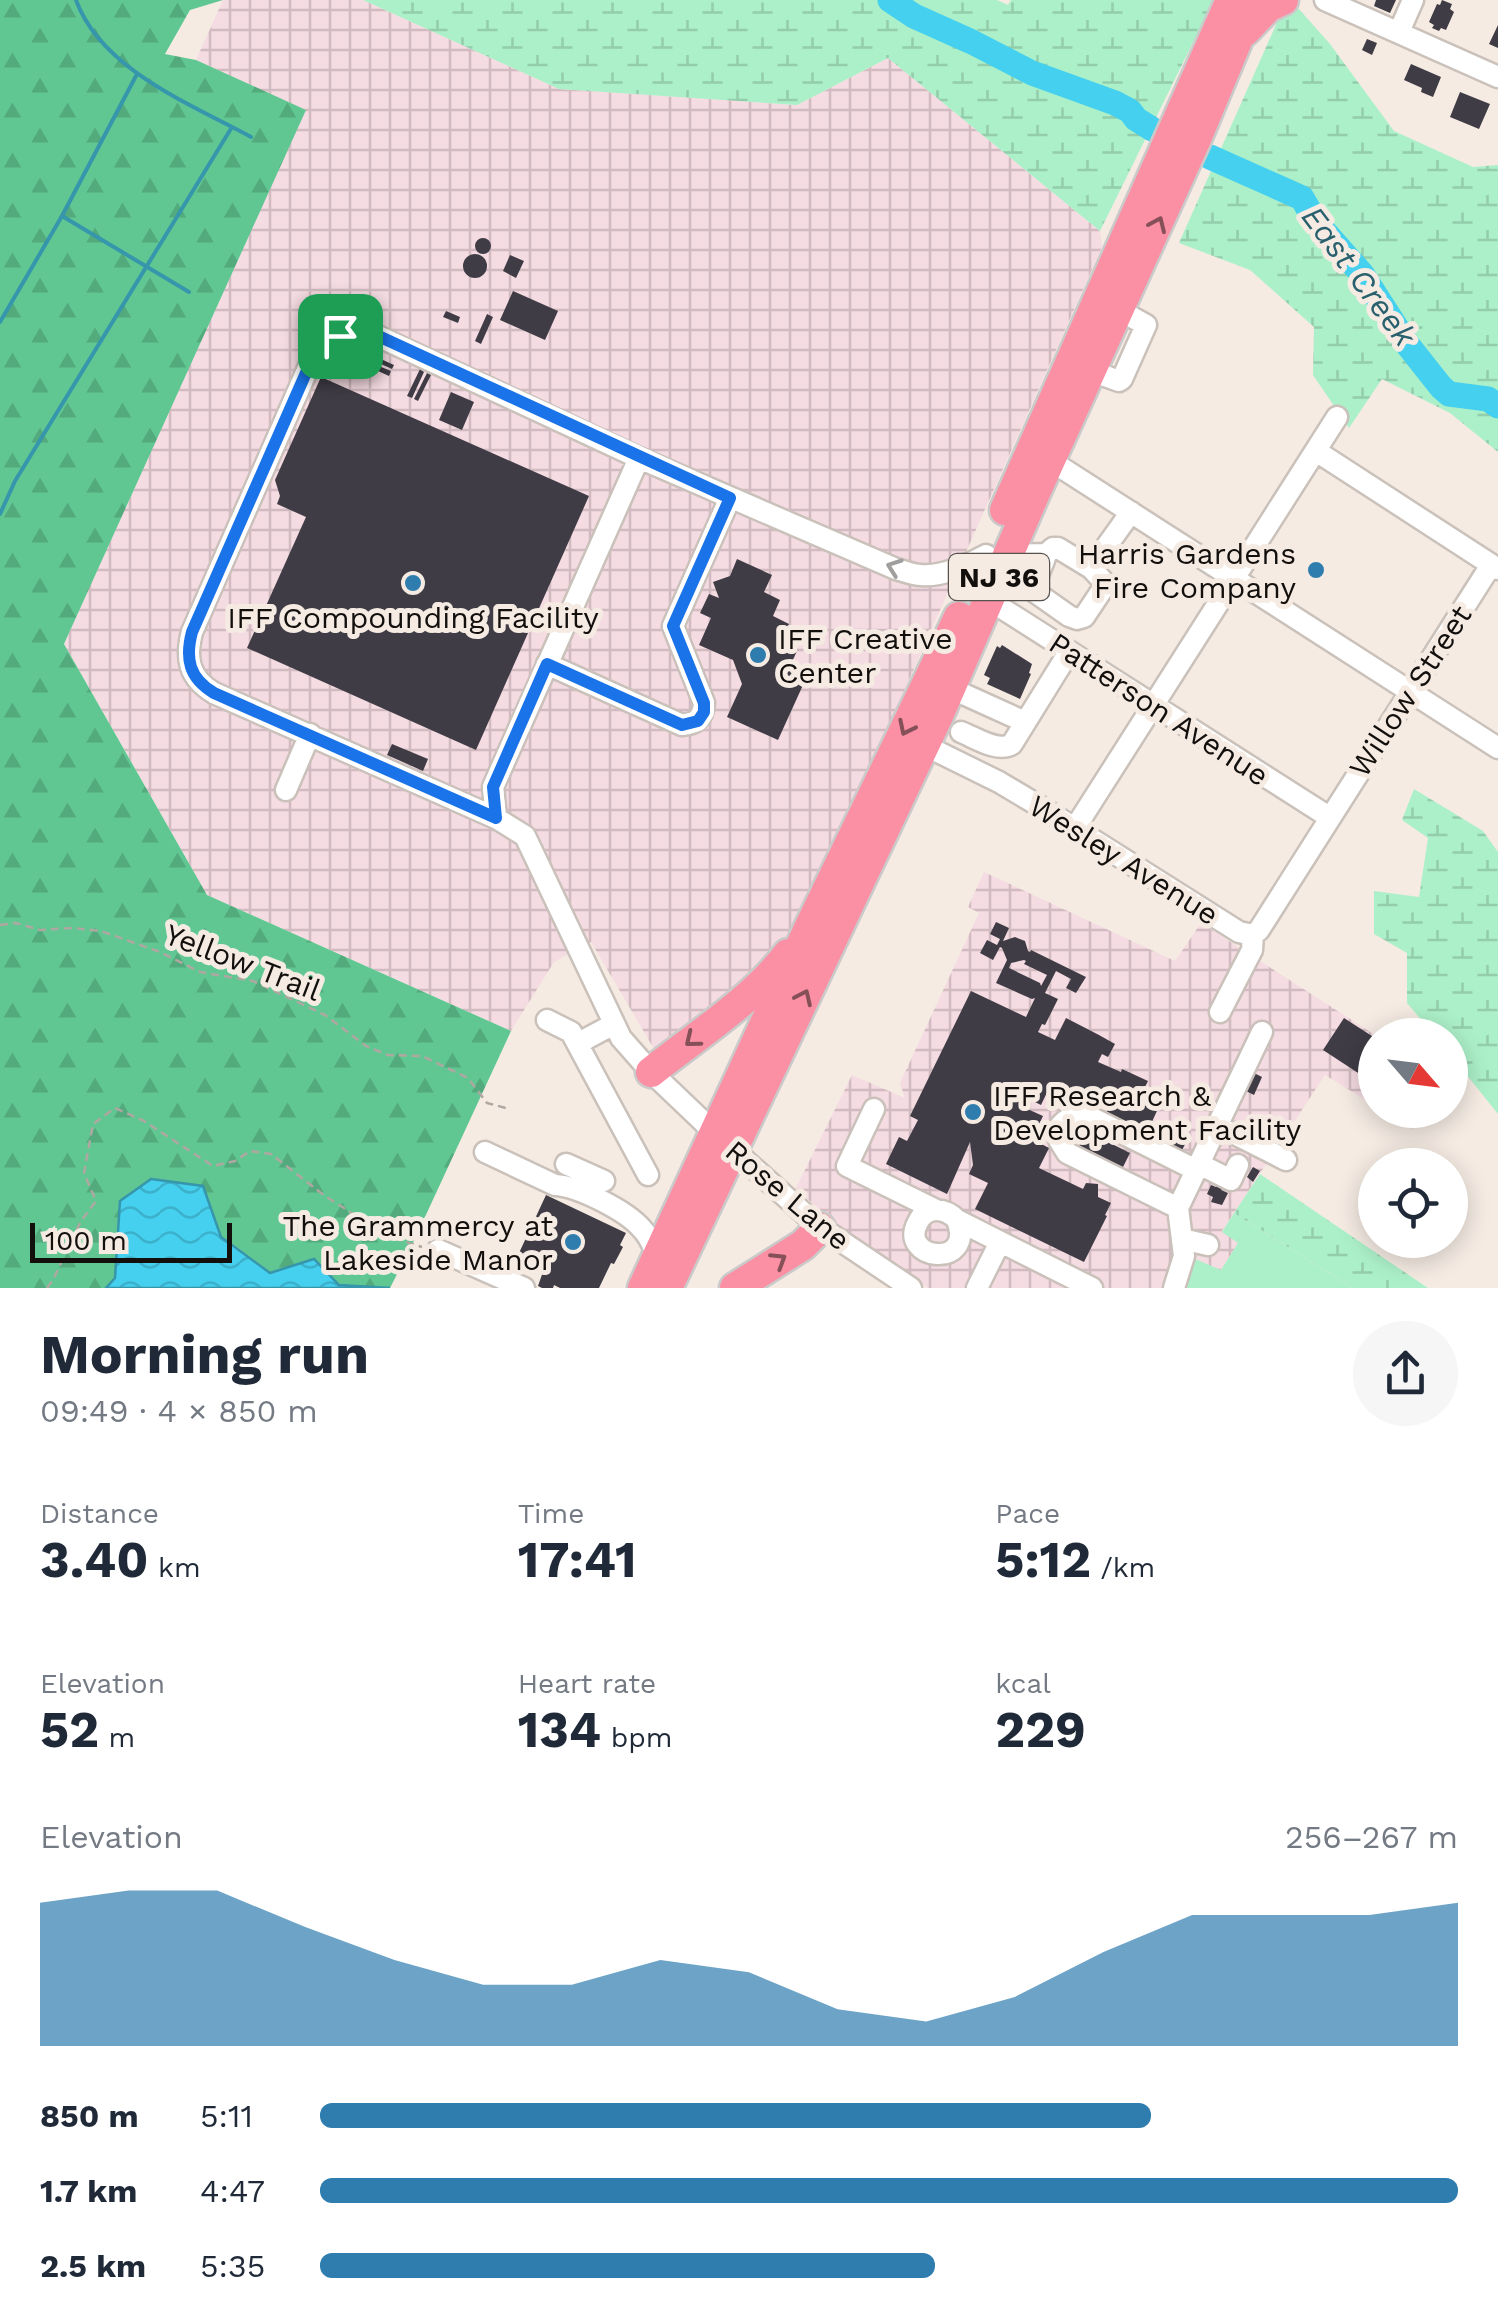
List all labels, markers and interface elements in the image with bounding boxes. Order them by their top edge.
water label: East Creek [1294,198,1425,355]
one-way arrow [1145,216,1165,234]
pin [298,294,383,379]
icon: arrive [313,309,368,364]
place label: Harris Gardens Fire Company [1078,536,1297,605]
road number: NJ 36 [949,554,1049,600]
one-way arrow [886,558,903,578]
marker: Harris Gardens Fire Company [1305,559,1327,581]
marker: IFF Compounding Facility [402,572,424,594]
street label: Willow Street [1342,598,1479,783]
place label: IFF Compounding Facility [227,600,599,635]
place label: IFF Creative Center [778,621,953,690]
street label: Patterson Avenue [1043,625,1275,793]
marker: IFF Creative Center [747,644,769,666]
one-way arrow [898,718,918,736]
street label: Wesley Avenue [1023,788,1225,932]
street label: Yellow Trail [160,916,326,1008]
one-way arrow [791,989,811,1007]
north arrow [1358,1018,1468,1128]
map controls [1358,1018,1468,1258]
one-way arrow [685,1028,703,1046]
place label: IFF Research & Development Facility [993,1078,1302,1147]
marker: IFF Research & Development Facility [962,1101,984,1123]
street label: Rose Lane [719,1133,857,1257]
button: locate [1358,1148,1468,1258]
place label: The Grammercy at Lakeside Manor [282,1208,553,1277]
scale bar [30,1218,232,1262]
text: 100 m [45,1224,127,1257]
marker: The Grammercy at Lakeside Manor [562,1231,584,1253]
one-way arrow [769,1253,787,1272]
button: share [1353,1321,1458,1426]
text: Morning run [40,1322,369,1386]
text: 09:49 · 4 × 850 m [40,1392,318,1430]
text: Distance [40,1497,159,1530]
text: Time [518,1497,584,1530]
text: Pace [995,1497,1060,1530]
text: 3.40 [40,1530,148,1589]
text: 17:41 [518,1530,636,1589]
text: 5:12 [995,1530,1091,1589]
text: km [148,1551,201,1584]
text: /km [1091,1551,1155,1584]
text: Elevation [40,1667,165,1700]
text: Heart rate [518,1667,656,1700]
text: kcal [995,1667,1051,1700]
text: 52 [40,1700,99,1759]
text: 134 [518,1700,601,1759]
text: 229 [995,1700,1086,1759]
text: m [99,1721,135,1754]
text: bpm [601,1721,673,1754]
text: Elevation [40,1818,183,1856]
text: 256–267 m [1285,1818,1458,1856]
text: 850 m [40,2097,139,2135]
text: 5:11 [200,2097,253,2135]
text: 1.7 km [40,2172,137,2210]
text: 4:47 [200,2172,265,2210]
text: 2.5 km [40,2247,146,2285]
text: 5:35 [200,2247,265,2285]

